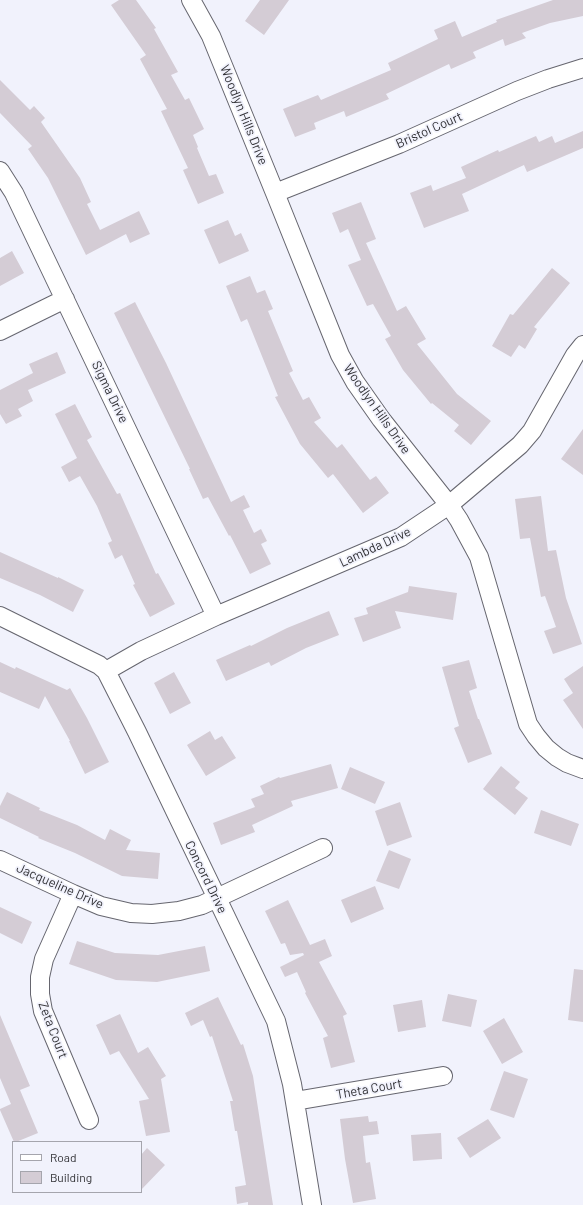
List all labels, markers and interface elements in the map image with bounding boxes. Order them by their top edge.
street label: Woodlyn Hills Drive [217,63,271,167]
street label: Bristol Court [393,108,465,152]
street label: Sigma Drive [88,359,132,425]
street label: Woodlyn Hills Drive [340,361,414,457]
street label: Lambda Drive [337,524,413,570]
street label: Concord Drive [182,838,230,916]
street label: Jacqueline Drive [14,860,106,912]
street label: Zeta Court [35,999,71,1061]
street label: Theta Court [335,1076,403,1102]
legend [12,1141,142,1193]
text: Road [50,1150,77,1164]
text: Building [50,1170,92,1184]

